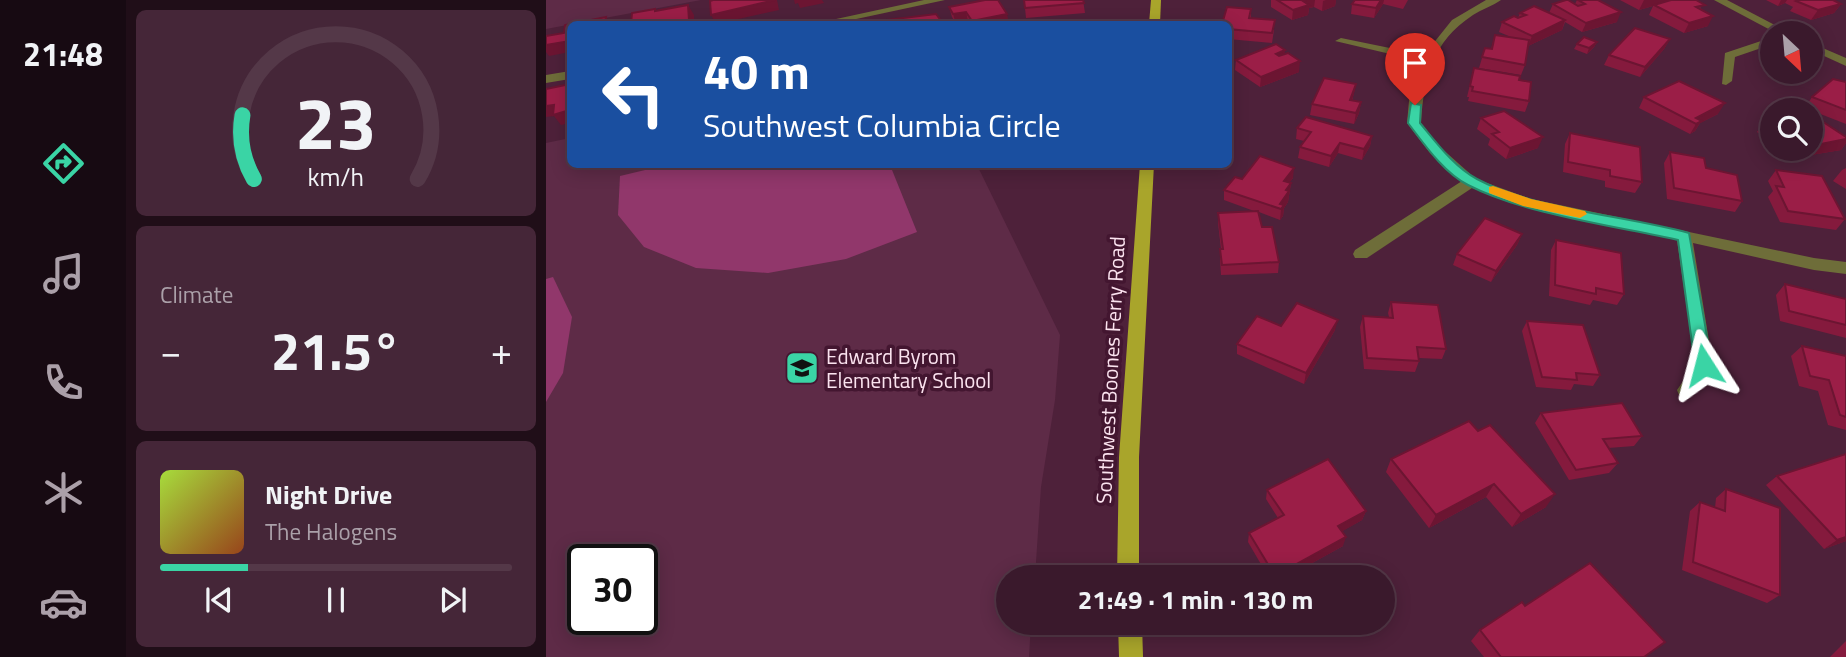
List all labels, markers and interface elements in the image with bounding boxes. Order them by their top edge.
north arrow [1760,21,1824,84]
map controls [1760,21,1823,161]
text: 21:48 [23,30,103,78]
text: 40 m [703,33,810,108]
pin [1385,33,1445,105]
icon: arrive [1396,44,1434,82]
icon: left [588,49,679,140]
text: 23 [295,67,377,177]
button: search [1760,98,1823,161]
text: Southwest Columbia Circle [703,101,1061,149]
icon: directions [39,139,88,188]
text: km/h [308,158,364,196]
street label: Southwest Boones Ferry Road [1087,235,1133,505]
icon: music [39,249,88,298]
text: Climate [160,277,233,312]
text: 21.5° [271,311,401,390]
text: − [160,322,181,380]
text: + [491,322,512,380]
position arrow [1667,328,1741,402]
place label: Edward Byrom Elementary School [826,340,991,396]
school or university icon: Edward Byrom Elementary School [783,349,821,387]
icon: phone [39,358,88,407]
icon: climate [39,468,88,517]
text: Night Drive [265,475,392,514]
text: The Halogens [265,514,397,549]
speed limit sign: 30 [567,544,658,635]
icon: car [39,578,88,627]
text: 21:49 · 1 min · 130 m [1078,580,1313,619]
icon: previous [200,581,238,619]
icon: pause [317,581,355,619]
icon: next [434,581,472,619]

